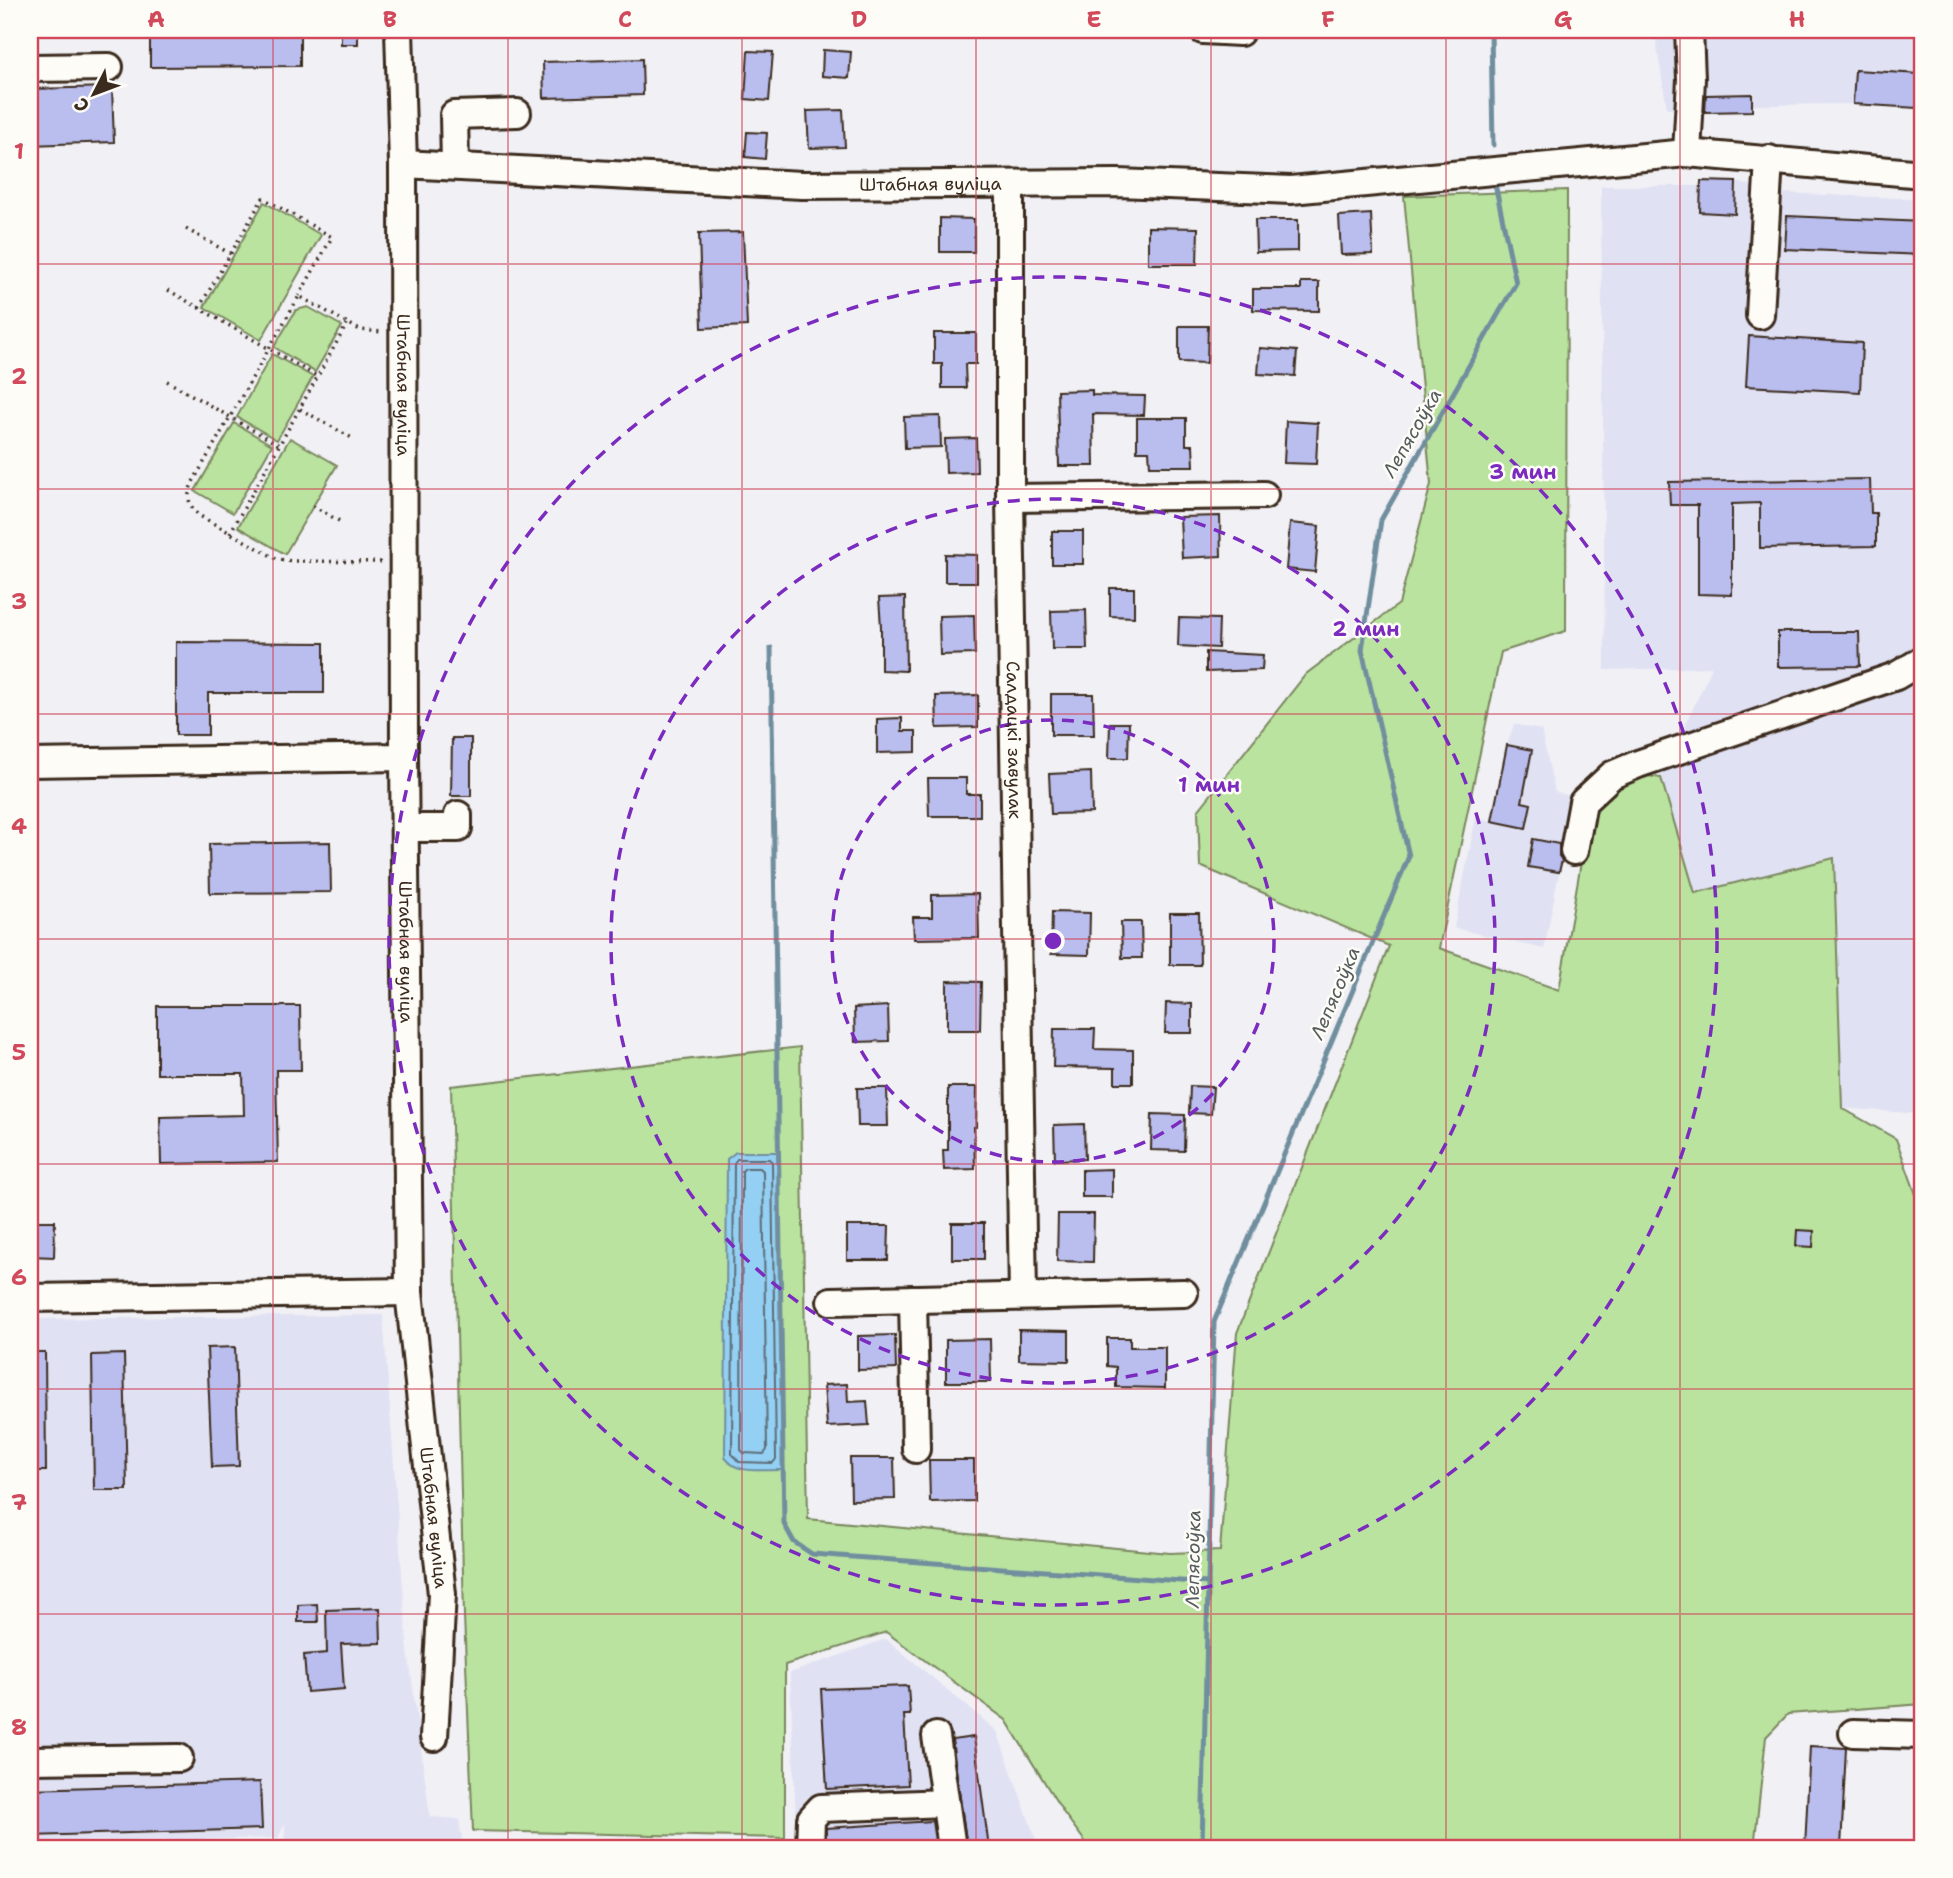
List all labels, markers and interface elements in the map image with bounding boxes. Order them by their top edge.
text: A [147,4,165,34]
text: B [383,4,397,34]
text: C [618,4,632,34]
text: D [851,4,867,34]
text: E [1086,4,1102,34]
text: F [1321,4,1335,34]
text: G [1554,4,1573,34]
text: H [1789,4,1805,34]
north arrow [60,60,130,130]
text: С [69,92,95,118]
text: 1 [14,136,24,166]
street label: Штабная вуліца [859,172,1002,197]
street label: Штабная вуліца [391,314,415,456]
text: 2 [11,361,27,391]
water label: Лепясоўка [1376,384,1447,483]
text: 3 мин [1489,458,1557,486]
text: 3 [11,586,27,616]
text: 2 мин [1332,615,1400,643]
street label: Салдацкі завулак [1001,661,1027,820]
text: 1 мин [1178,771,1240,799]
text: 4 [11,811,27,841]
street label: Штабная вуліца [393,881,418,1023]
centre of rings [1041,929,1065,953]
water label: Лепясоўка [1304,943,1366,1044]
text: 5 [12,1037,26,1067]
text: 6 [11,1262,27,1292]
street label: Штабная вуліца [414,1446,453,1590]
text: 7 [11,1487,27,1517]
water label: Лепясоўка [1180,1510,1206,1609]
text: 8 [11,1712,27,1742]

